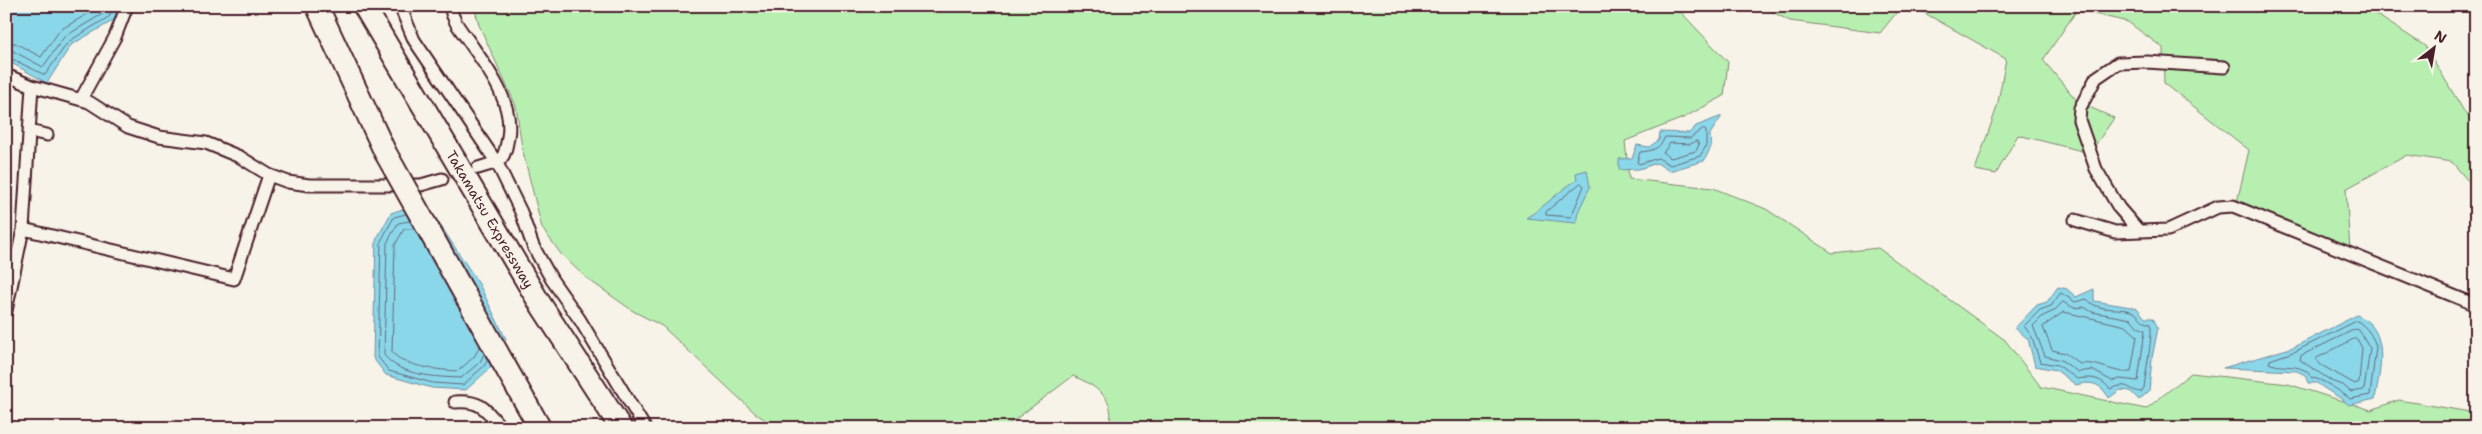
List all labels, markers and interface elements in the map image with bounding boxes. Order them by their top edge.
north arrow [2410,22,2460,72]
text: N [2431,26,2450,47]
street label: Takamatsu Expressway [442,147,538,292]

